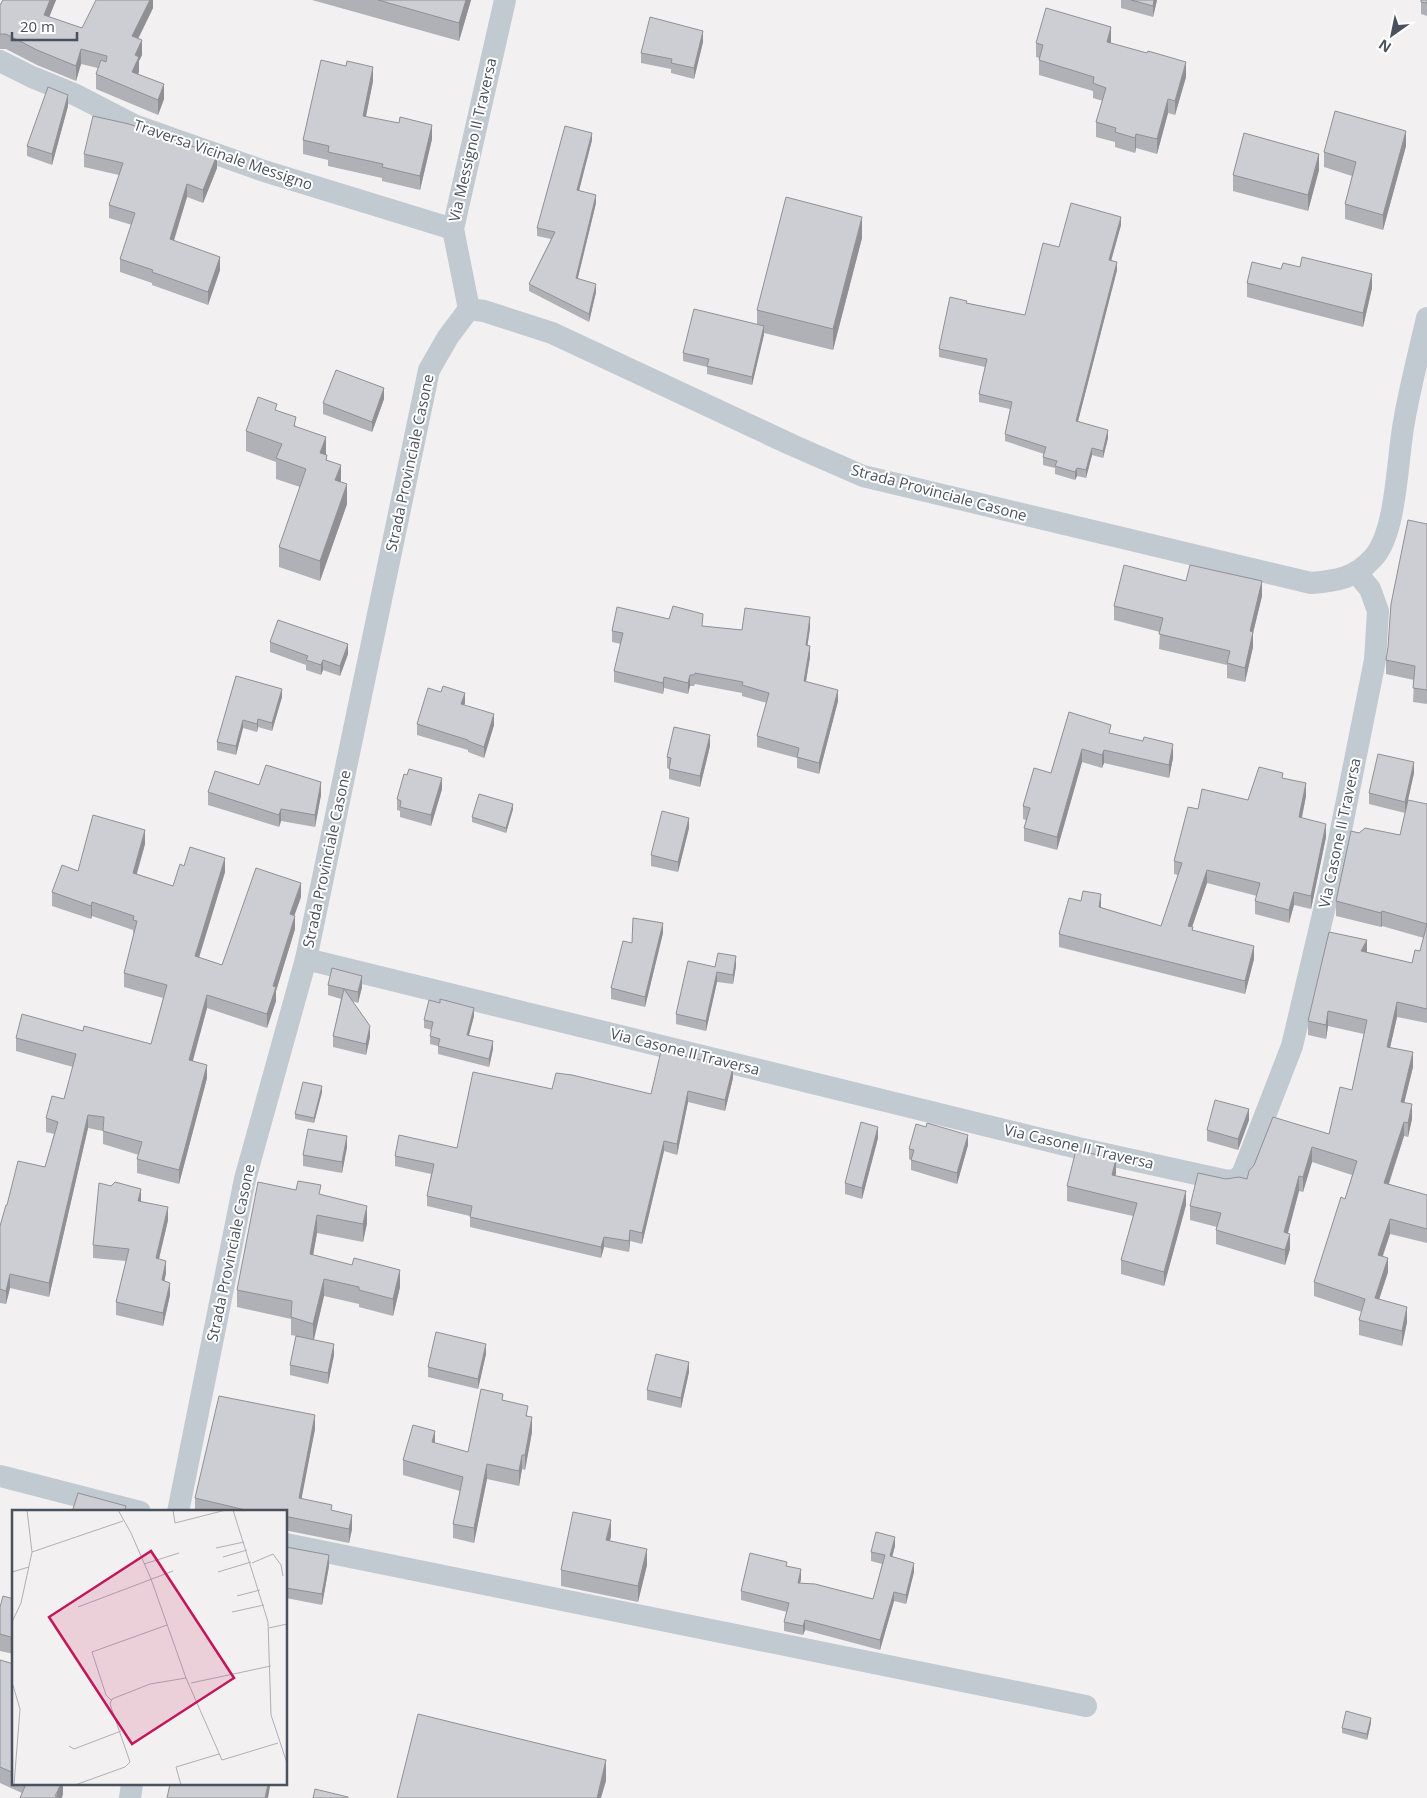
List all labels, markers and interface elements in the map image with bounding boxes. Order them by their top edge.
scale bar [12,10,78,42]
north arrow [1367,10,1417,60]
text: 20 m [20,16,55,36]
text: N [1375,35,1395,57]
street label: Via Messigno II Traversa [443,56,501,224]
street label: Traversa Vicinale Messigno [131,114,315,194]
street label: Strada Provinciale Casone [380,372,438,553]
street label: Strada Provinciale Casone [849,459,1029,525]
street label: Via Casone II Traversa [1313,756,1365,910]
street label: Strada Provinciale Casone [297,768,355,949]
street label: Via Casone II Traversa [609,1023,762,1079]
street label: Via Casone II Traversa [1002,1119,1156,1173]
street label: Strada Provinciale Casone [201,1162,259,1343]
inset map [12,1510,288,1786]

